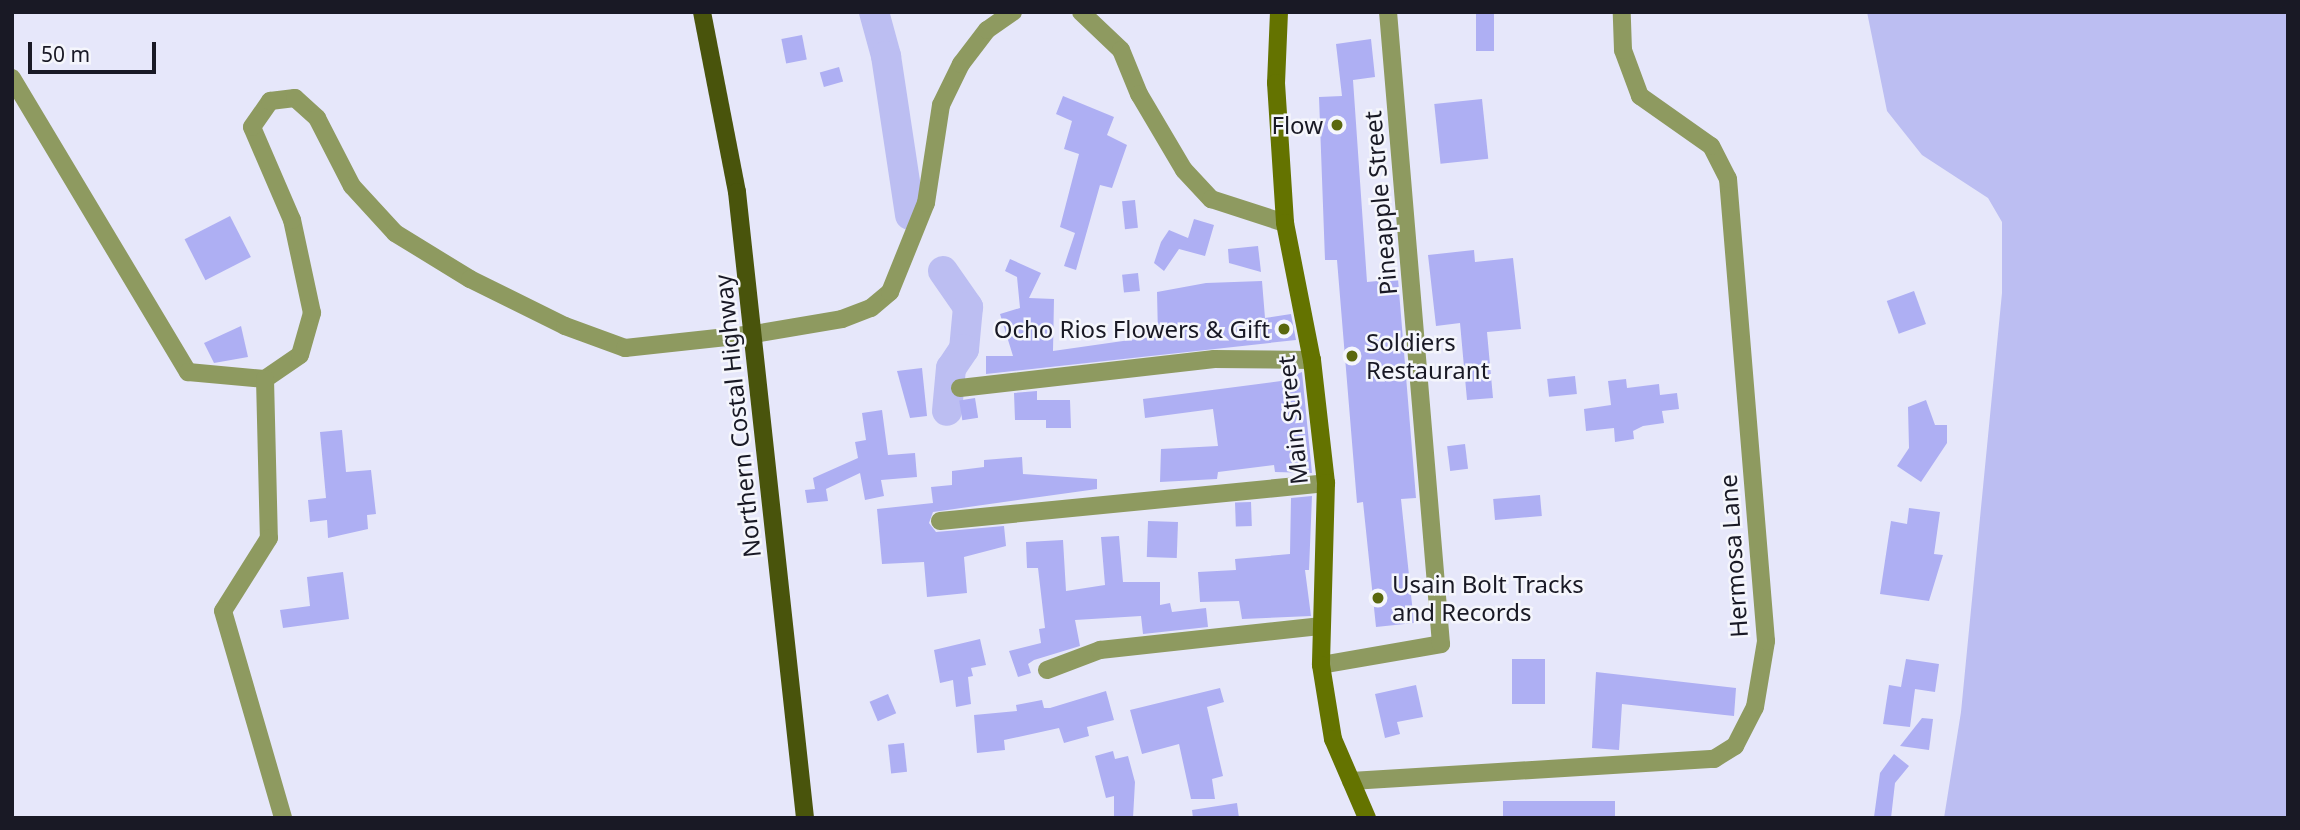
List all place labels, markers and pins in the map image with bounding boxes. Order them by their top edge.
place label: Flow [1271,111,1323,139]
marker: Flow [1329,117,1345,133]
place label: Ocho Rios Flowers & Gift [994,315,1270,343]
marker: Ocho Rios Flowers & Gift [1276,321,1292,337]
place label: Soldiers Restaurant [1366,328,1489,384]
marker: Soldiers Restaurant [1344,348,1360,364]
place label: Usain Bolt Tracks and Records [1392,570,1584,626]
marker: Usain Bolt Tracks and Records [1370,590,1386,606]

